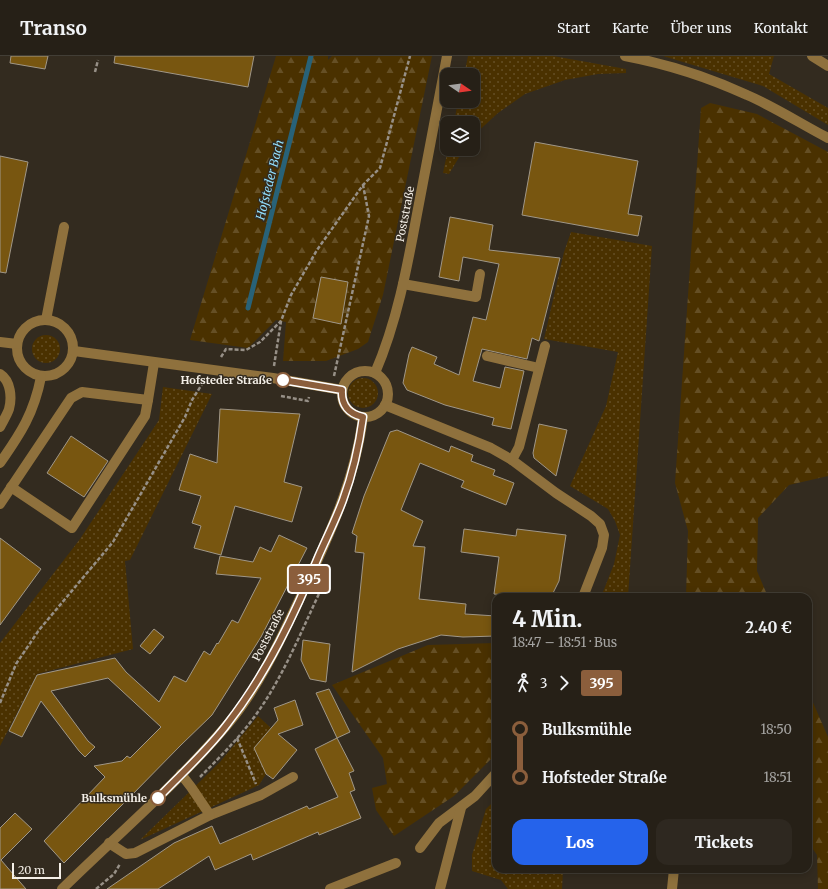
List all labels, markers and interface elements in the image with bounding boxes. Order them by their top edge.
text: Transo [20,16,87,40]
text: Start [557,19,590,37]
text: Karte [612,19,649,37]
text: Über uns [671,19,732,37]
text: Kontakt [754,19,808,37]
north arrow [440,68,480,108]
map controls [440,68,480,156]
button: layers [440,116,480,156]
water label: Hofsteder Bach [252,138,287,222]
street label: Poststraße [393,185,417,243]
marker: Hofsteder Straße [275,372,291,388]
place label: Hofsteder Straße [180,373,272,387]
line badge: 395 [286,566,332,592]
text: 395 [297,570,321,588]
text: 4 Min. [512,605,583,633]
street label: Poststraße [249,606,287,663]
text: 2.40 € [745,618,792,637]
text: 18:47 – 18:51 · Bus [512,634,617,651]
icon: walk [512,672,534,694]
icon: forward [553,672,575,694]
text: 395 [589,674,614,692]
text: 3 [540,675,547,692]
text: Bulksmühle [542,720,632,739]
text: 18:50 [761,721,792,738]
text: Hofsteder Straße [542,768,667,787]
text: 18:51 [763,769,792,786]
marker: Bulksmühle [150,790,166,806]
place label: Bulksmühle [81,791,147,805]
button: Los [512,819,648,865]
button: Tickets [656,819,792,865]
scale bar [12,861,61,880]
text: 20 m [18,863,45,877]

